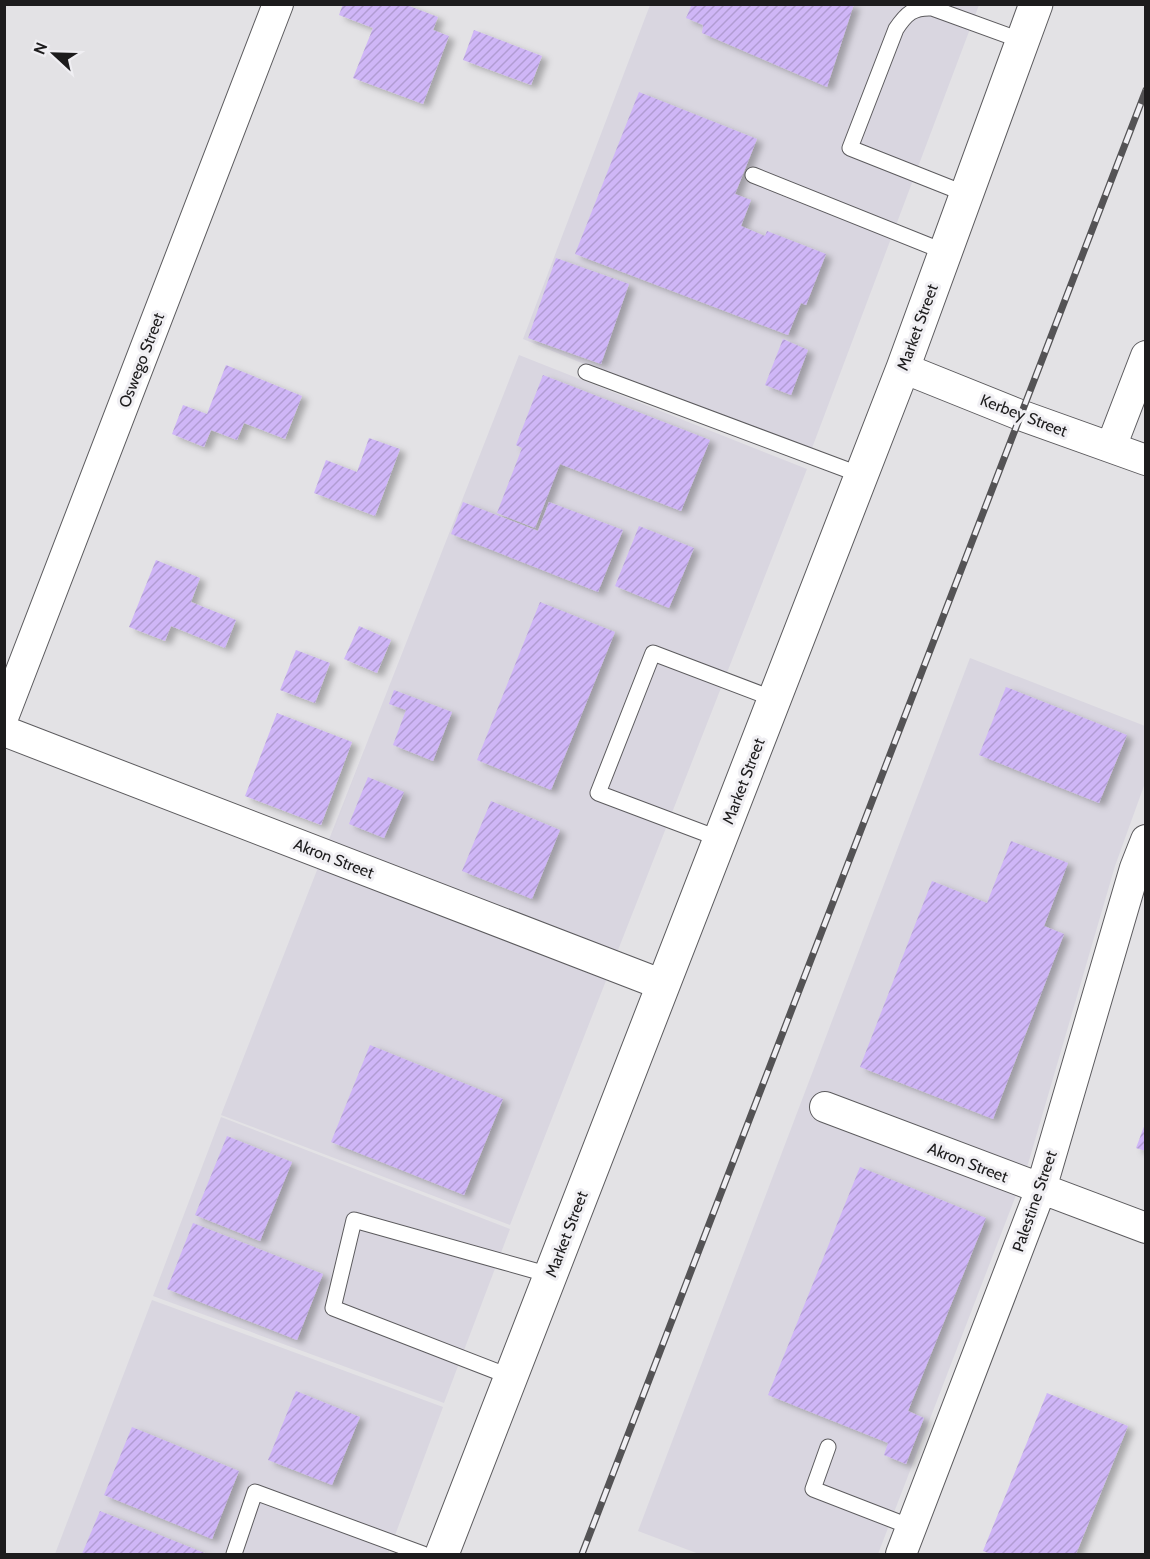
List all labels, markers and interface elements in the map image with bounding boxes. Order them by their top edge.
north arrow [24,24,84,84]
text: N [30,40,51,57]
street label: Market Street [893,281,942,373]
street label: Oswego Street [115,310,168,410]
street label: Kerbey Street [978,390,1071,441]
street label: Market Street [718,735,769,827]
street label: Akron Street [291,834,377,883]
street label: Akron Street [925,1138,1011,1187]
street label: Palestine Street [1008,1147,1061,1254]
street label: Market Street [541,1188,592,1280]

